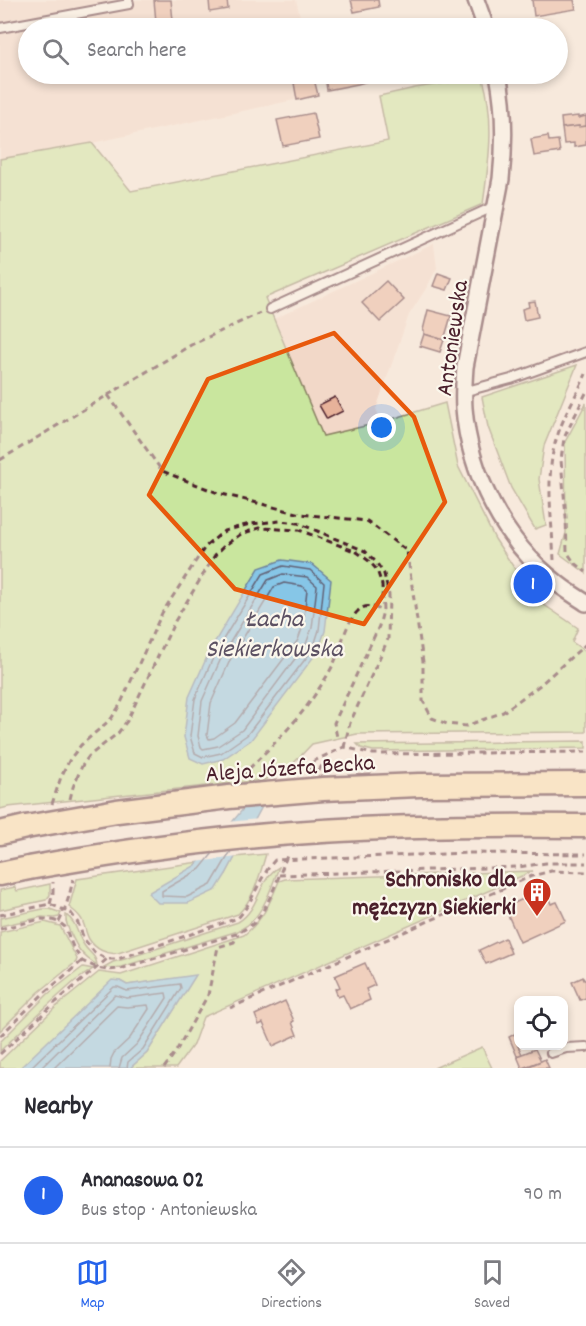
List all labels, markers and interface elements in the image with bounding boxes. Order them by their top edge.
search box [18,18,568,84]
icon: search [39,35,72,68]
text: Search here [87,36,186,67]
street label: Antoniewska [429,278,479,398]
your location [367,413,396,442]
pin: 1 [514,562,552,606]
water label: Łacha Siekierkowska [206,602,344,669]
street label: Aleja Józefa Becka [205,747,377,793]
place label: Schronisko dla mężczyzn Siekierki [352,864,517,926]
building icon: Schronisko dla mężczyzn Siekierki [521,876,553,918]
map controls [514,996,568,1050]
button: locate [514,996,568,1050]
text: Nearby [24,1089,92,1126]
text: Ananasowa 02 [81,1166,204,1197]
text: 1 [41,1181,46,1209]
text: 90 m [524,1181,562,1209]
text: Bus stop · Antoniewska [81,1197,257,1225]
tab: Map [76,1256,109,1315]
tab: Directions [261,1256,322,1315]
tab: Saved [474,1256,510,1315]

